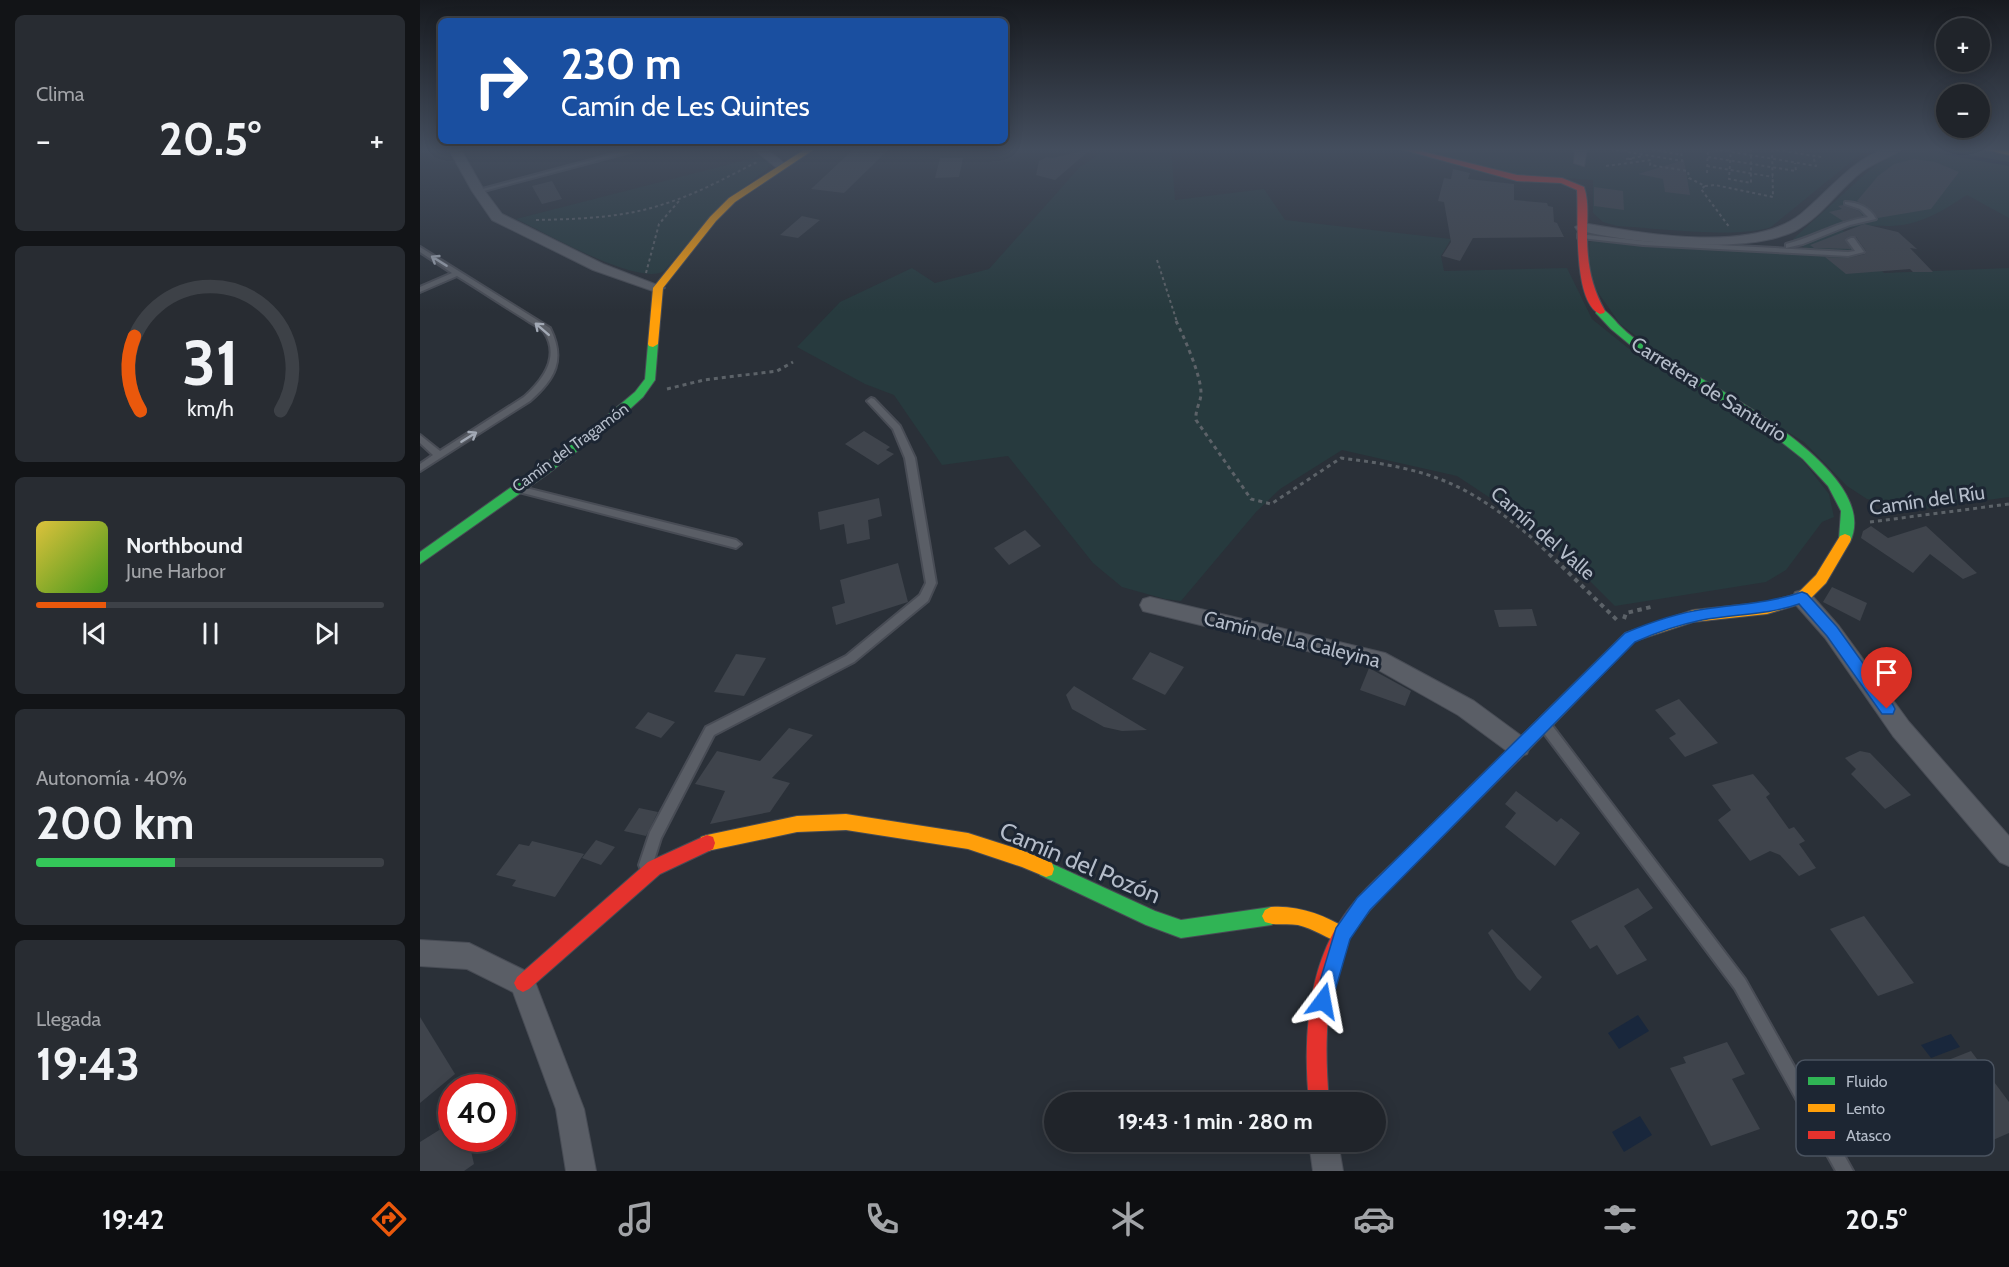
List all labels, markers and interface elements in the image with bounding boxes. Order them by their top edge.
map controls [1936,18,1990,138]
button: + [1936,18,1990,72]
text: 230 m [561,38,681,90]
icon: right [462,42,540,120]
text: Clima [36,82,84,106]
button: − [1936,84,1990,138]
text: Camín de Les Quintes [561,90,810,123]
text: 20.5° [159,112,261,166]
text: − [36,120,51,160]
text: + [369,120,384,160]
one-way arrow [431,254,448,266]
one-way arrow [535,322,550,336]
text: 31 [182,325,238,401]
street label: Carretera de Santurio [1627,331,1791,447]
text: km/h [187,396,233,422]
street label: Camín del Tragamón [508,399,632,496]
one-way arrow [460,430,477,442]
street label: Camín del Ríu [1868,480,1986,520]
street label: Camín del Valle [1486,481,1600,585]
text: Northbound [126,532,243,559]
text: June Harbor [126,559,226,583]
street label: Camín de La Caleyina [1201,605,1383,673]
icon: previous [78,617,111,650]
icon: pause [194,617,227,650]
icon: next [310,617,343,650]
pin [1861,647,1912,709]
icon: arrive [1870,656,1903,689]
text: Autonomía · 40% [36,766,187,790]
text: 200 km [36,796,194,850]
street label: Camín del Pozón [995,816,1165,909]
position arrow [1291,969,1355,1033]
text: Llegada [36,1007,101,1031]
text: 19:43 [36,1037,140,1091]
legend [1796,1060,1994,1156]
text: Fluido [1846,1072,1888,1091]
speed limit sign: 40 [438,1074,516,1152]
text: Lento [1846,1099,1885,1118]
text: 19:43 · 1 min · 280 m [1117,1108,1313,1135]
text: Atasco [1846,1126,1891,1145]
icon: directions [368,1198,410,1240]
icon: music [615,1198,657,1240]
icon: phone [861,1198,903,1240]
icon: climate [1107,1198,1149,1240]
icon: car [1353,1198,1395,1240]
icon: filters [1599,1198,1641,1240]
text: 19:42 [102,1203,164,1236]
text: 20.5° [1845,1203,1907,1236]

